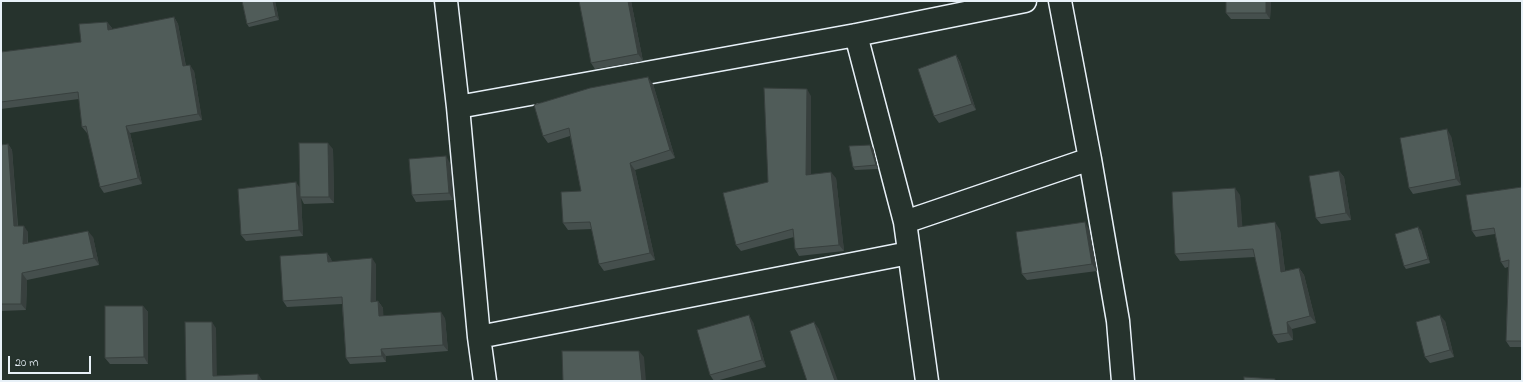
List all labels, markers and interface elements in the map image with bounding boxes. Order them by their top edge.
scale bar [10,348,93,374]
text: 20 m [15,354,38,372]

